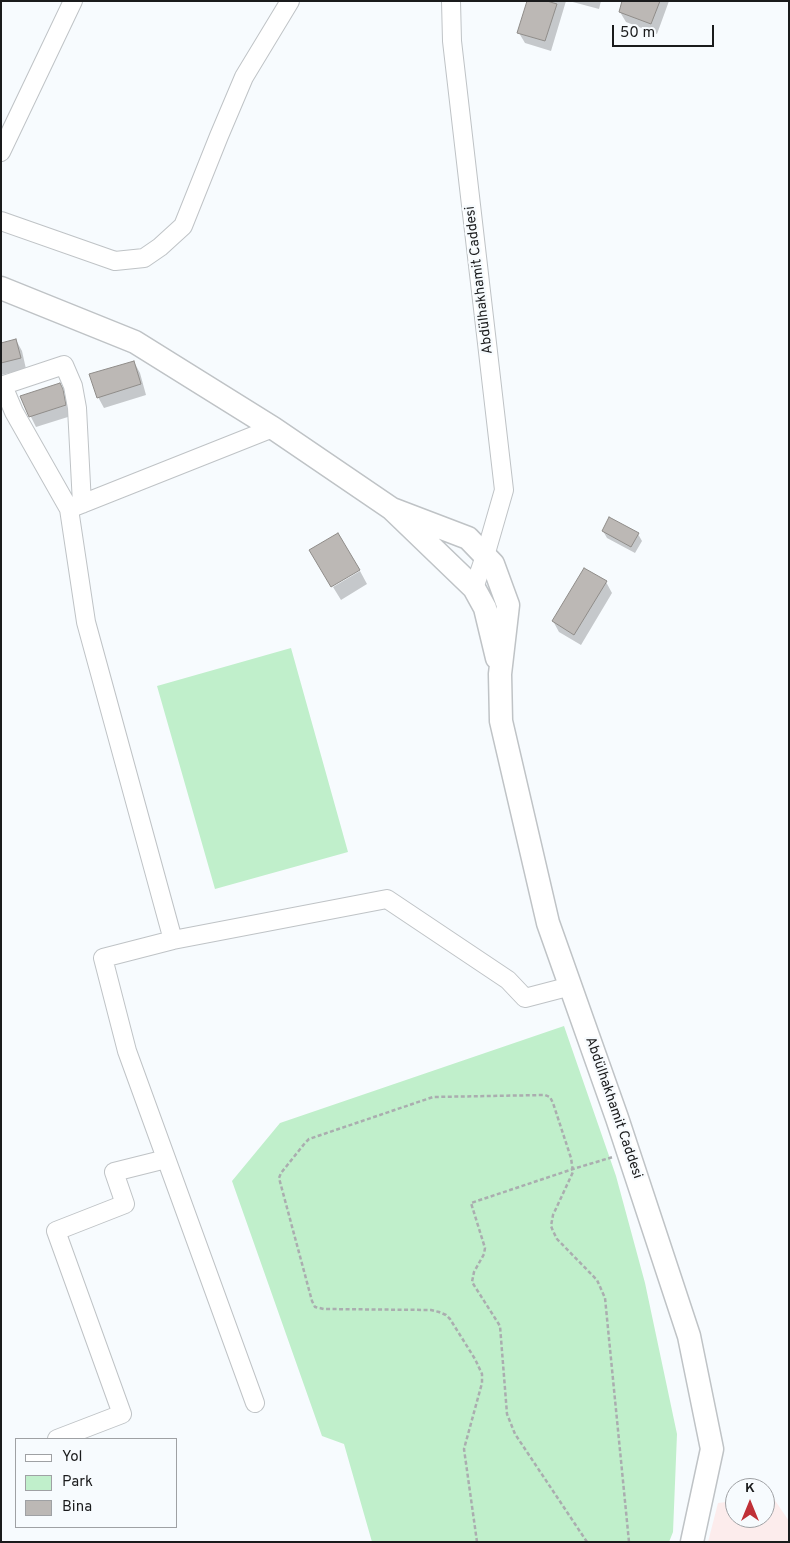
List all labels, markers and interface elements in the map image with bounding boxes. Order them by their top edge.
scale bar [615,15,718,47]
text: 50 m [620,24,655,43]
street label: Abdülhakhamit Caddesi [463,205,497,355]
street label: Abdülhakhamit Caddesi [581,1035,645,1181]
legend [15,1438,178,1528]
text: Yol [62,1448,83,1467]
text: Park [62,1473,93,1492]
north arrow [725,1478,775,1528]
text: K [745,1480,755,1497]
text: Bina [62,1498,92,1517]

